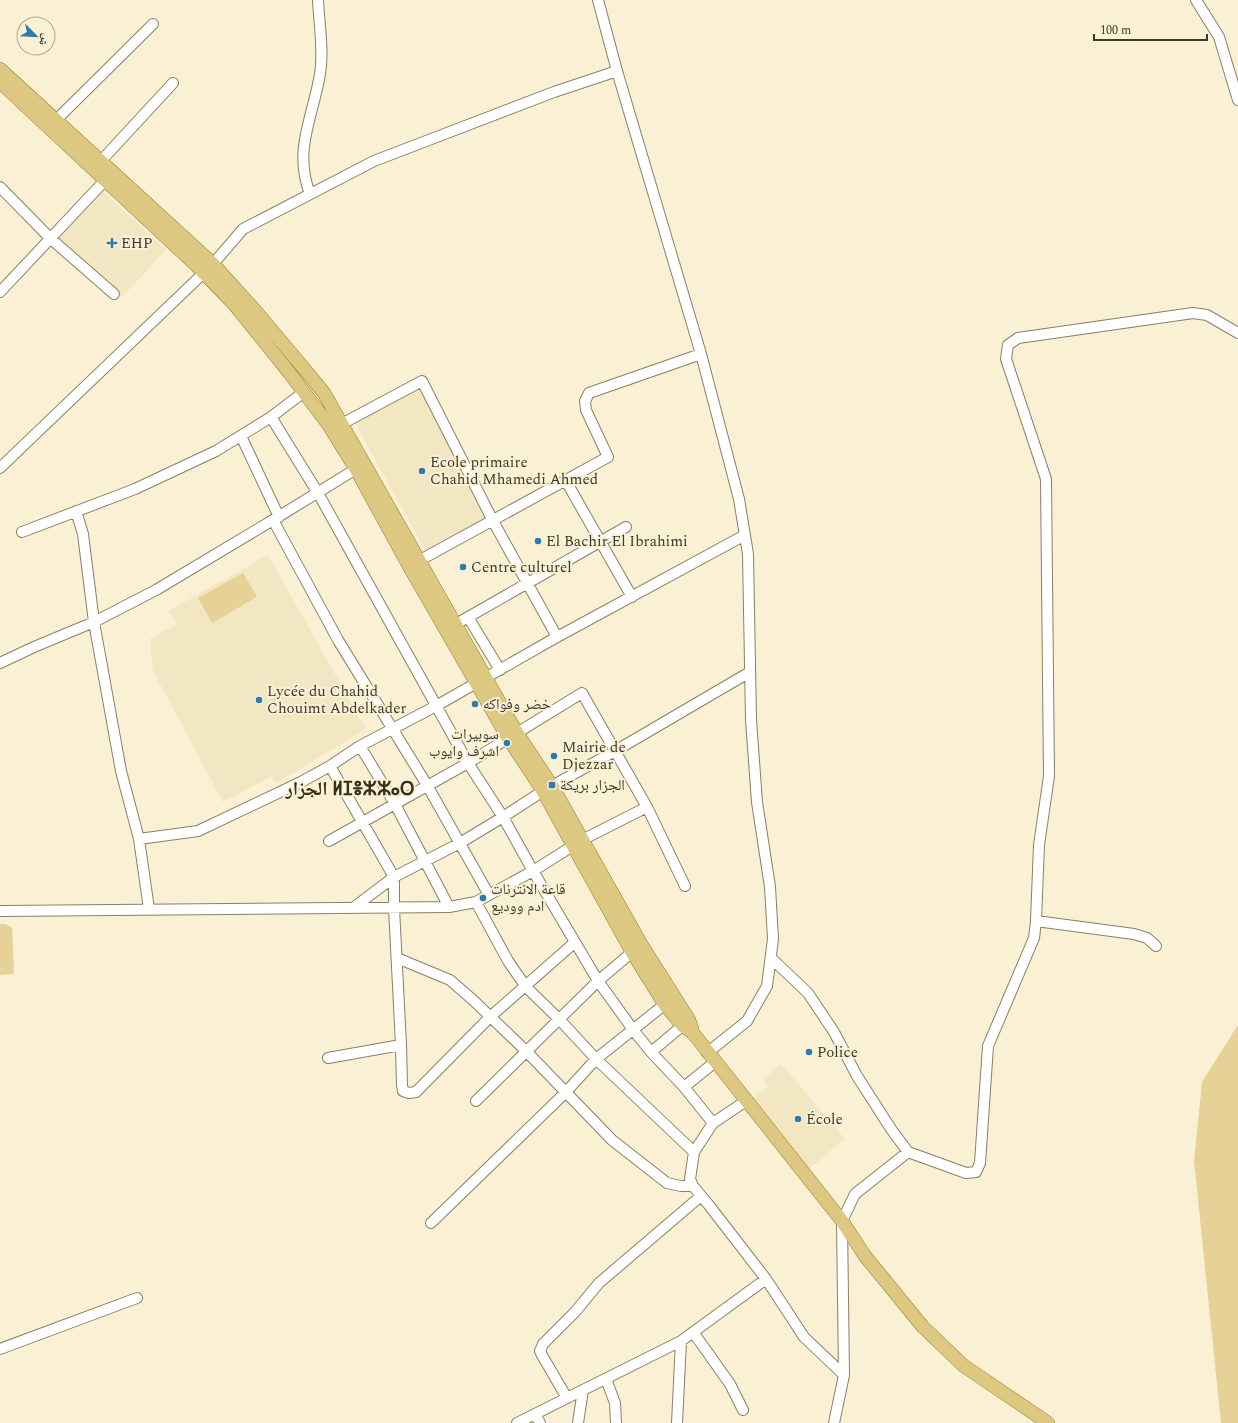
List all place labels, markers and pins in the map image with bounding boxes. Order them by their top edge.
place label: EHP [121,232,153,255]
marker: EHP [106,237,118,249]
place label: Ecole primaire Chahid Mhamedi Ahmed [430,451,598,491]
marker: Ecole primaire Chahid Mhamedi Ahmed [417,466,427,476]
place label: El Bachir El Ibrahimi [546,530,688,553]
marker: El Bachir El Ibrahimi [533,536,543,546]
place label: Centre culturel [471,556,572,579]
marker: Centre culturel [458,562,468,572]
place label: Lycée du Chahid Chouimt Abdelkader [267,680,406,720]
place label: خضر وفواكه [483,693,551,716]
marker: Lycée du Chahid Chouimt Abdelkader [254,695,264,705]
marker: خضر وفواكه [470,699,480,709]
place label: سوبيرات اشرف وايوب [429,723,499,763]
place label: Mairie de Djezzar [562,736,626,776]
marker: سوبيرات اشرف وايوب [502,738,512,748]
marker: Mairie de Djezzar [549,751,559,761]
place label: الجزار بريكة [560,774,625,797]
marker: الجزار بريكة [547,780,557,790]
place label: قاعة الانترنات ادم ووديع [491,878,566,918]
marker: قاعة الانترنات ادم ووديع [478,893,488,903]
place label: Police [817,1041,858,1064]
marker: Police [804,1047,814,1057]
place label: École [806,1108,843,1131]
marker: École [793,1114,803,1124]

